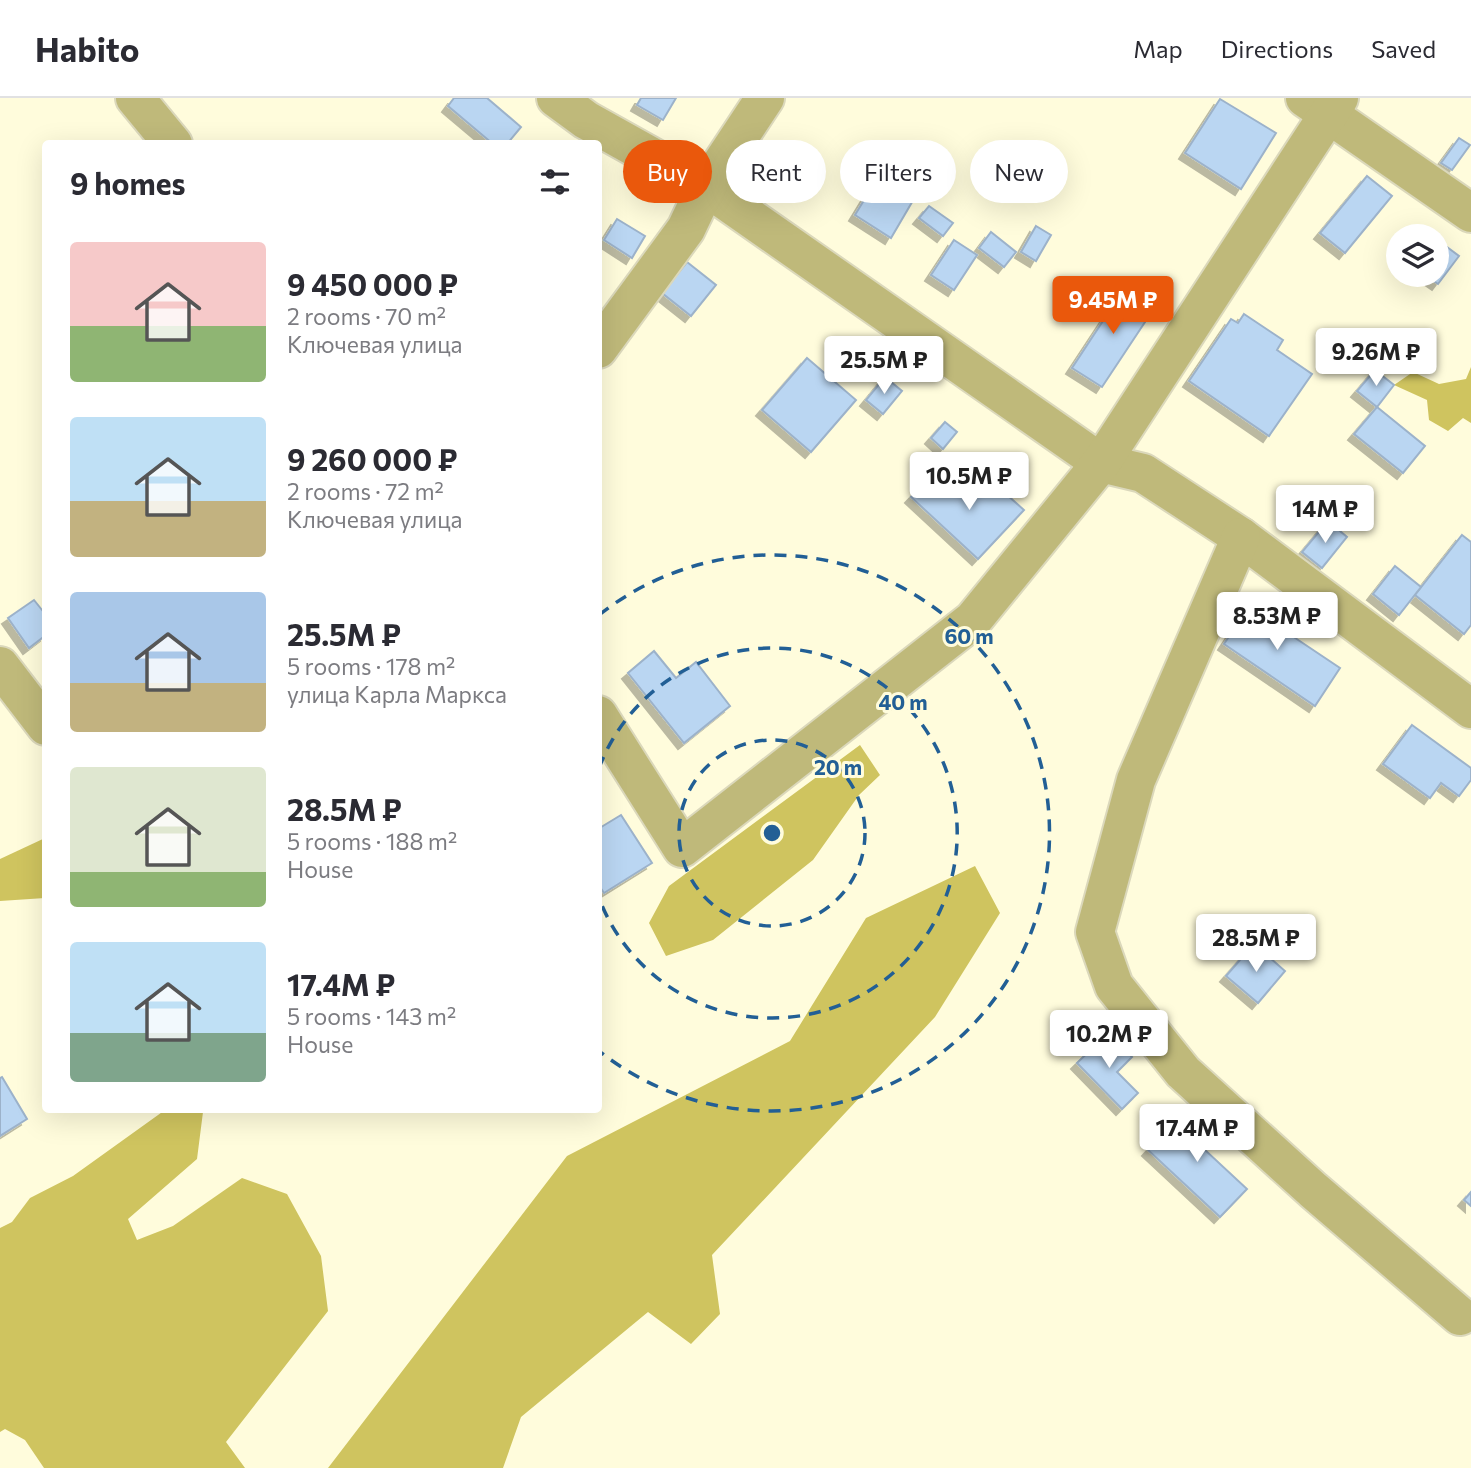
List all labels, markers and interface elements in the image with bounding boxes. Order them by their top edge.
text: Habito [35,28,139,69]
text: Map [1133,34,1183,63]
text: Directions [1221,34,1333,63]
text: Saved [1371,34,1436,63]
chip: Buy [623,140,712,203]
chip: Rent [726,140,826,203]
chip: Filters [840,140,956,203]
chip: New [970,140,1068,203]
icon: filters [536,163,574,201]
text: 9 homes [70,164,185,201]
map controls [1386,224,1449,287]
button: layers [1386,224,1449,287]
text: 9 450 000 ₽ [287,265,458,302]
icon: home [126,270,210,354]
pin: 9.45M ₽ [1048,276,1178,336]
text: 9.45M ₽ [1068,285,1158,313]
text: 2 rooms · 70 m² [287,302,446,330]
pin: 9.26M ₽ [1311,328,1441,388]
text: Ключевая улица [287,330,462,358]
pin: 25.5M ₽ [819,336,949,396]
text: 9.26M ₽ [1332,337,1420,365]
text: 25.5M ₽ [840,345,928,373]
text: 9 260 000 ₽ [287,440,458,477]
icon: home [126,445,210,529]
pin: 10.5M ₽ [904,452,1034,512]
text: 10.5M ₽ [926,461,1012,489]
text: 2 rooms · 72 m² [287,477,444,505]
pin: 14M ₽ [1276,486,1374,545]
text: 14M ₽ [1292,494,1358,522]
text: Ключевая улица [287,505,462,533]
pin: 8.53M ₽ [1212,592,1342,652]
text: 8.53M ₽ [1233,601,1321,629]
text: 25.5M ₽ [287,615,401,652]
icon: home [126,620,210,704]
text: 60 m [944,623,994,648]
text: 5 rooms · 178 m² [287,652,455,680]
text: улица Карла Маркса [287,680,507,708]
text: 40 m [878,689,928,714]
text: 20 m [814,754,862,779]
text: 28.5M ₽ [287,790,402,827]
icon: home [126,795,210,879]
centre of rings [760,821,784,845]
text: 5 rooms · 188 m² [287,827,457,855]
text: House [287,855,353,883]
pin: 28.5M ₽ [1191,914,1321,974]
text: 28.5M ₽ [1212,923,1300,951]
text: 17.4M ₽ [287,965,395,1002]
icon: home [126,970,210,1054]
text: 5 rooms · 143 m² [287,1002,456,1030]
pin: 10.2M ₽ [1044,1010,1174,1070]
text: 10.2M ₽ [1066,1019,1152,1047]
text: House [287,1030,353,1058]
pin: 17.4M ₽ [1132,1104,1262,1164]
text: 17.4M ₽ [1156,1113,1238,1141]

